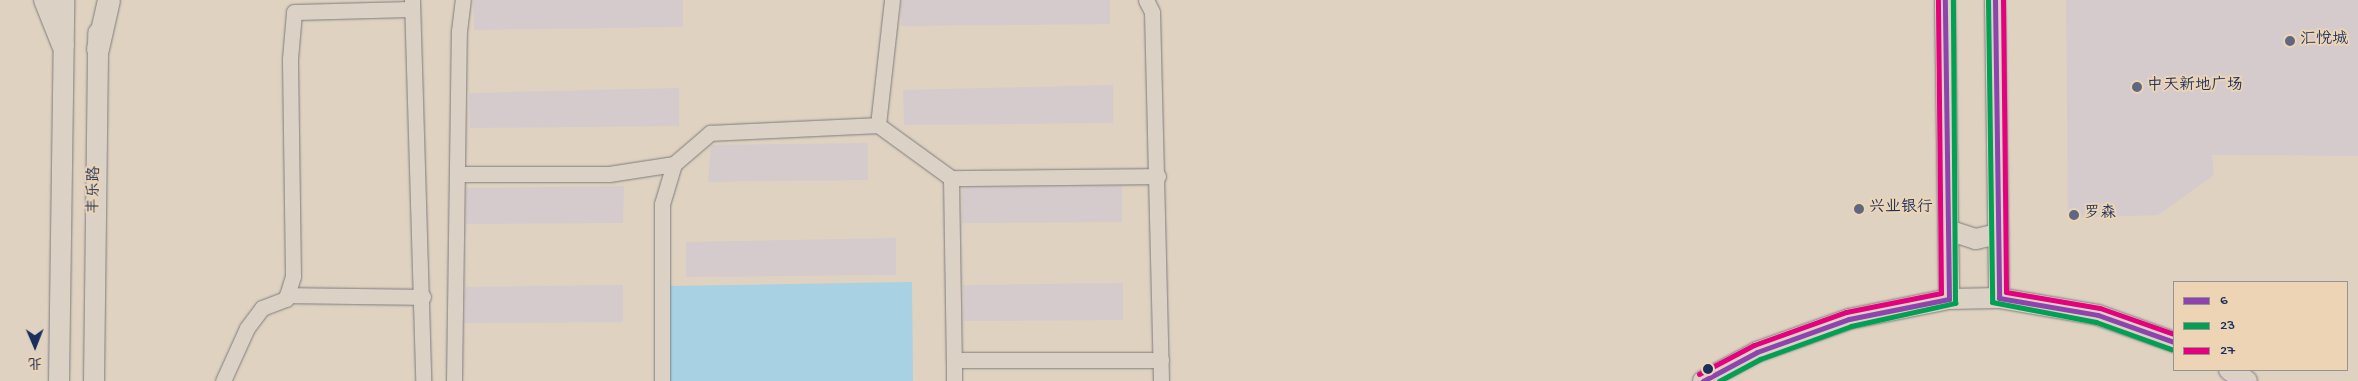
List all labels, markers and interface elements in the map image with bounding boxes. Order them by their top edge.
place label: 汇悦城 [2300,31,2348,51]
marker: 汇悦城 [2284,35,2296,47]
place label: 中天新地广场 [2147,77,2243,97]
marker: 中天新地广场 [2131,81,2143,93]
street label: 丰乐路 [86,166,106,214]
place label: 兴业银行 [1869,199,1933,219]
marker: 兴业银行 [1853,203,1865,215]
place label: 罗森 [2084,205,2116,225]
marker: 罗森 [2068,209,2080,221]
legend [2173,281,2348,371]
text: 6 [2220,292,2228,310]
text: 23 [2220,317,2235,335]
north arrow [10,321,60,371]
text: 27 [2220,342,2235,360]
text: 北 [28,353,42,370]
unlabelled marker [1703,364,1713,374]

